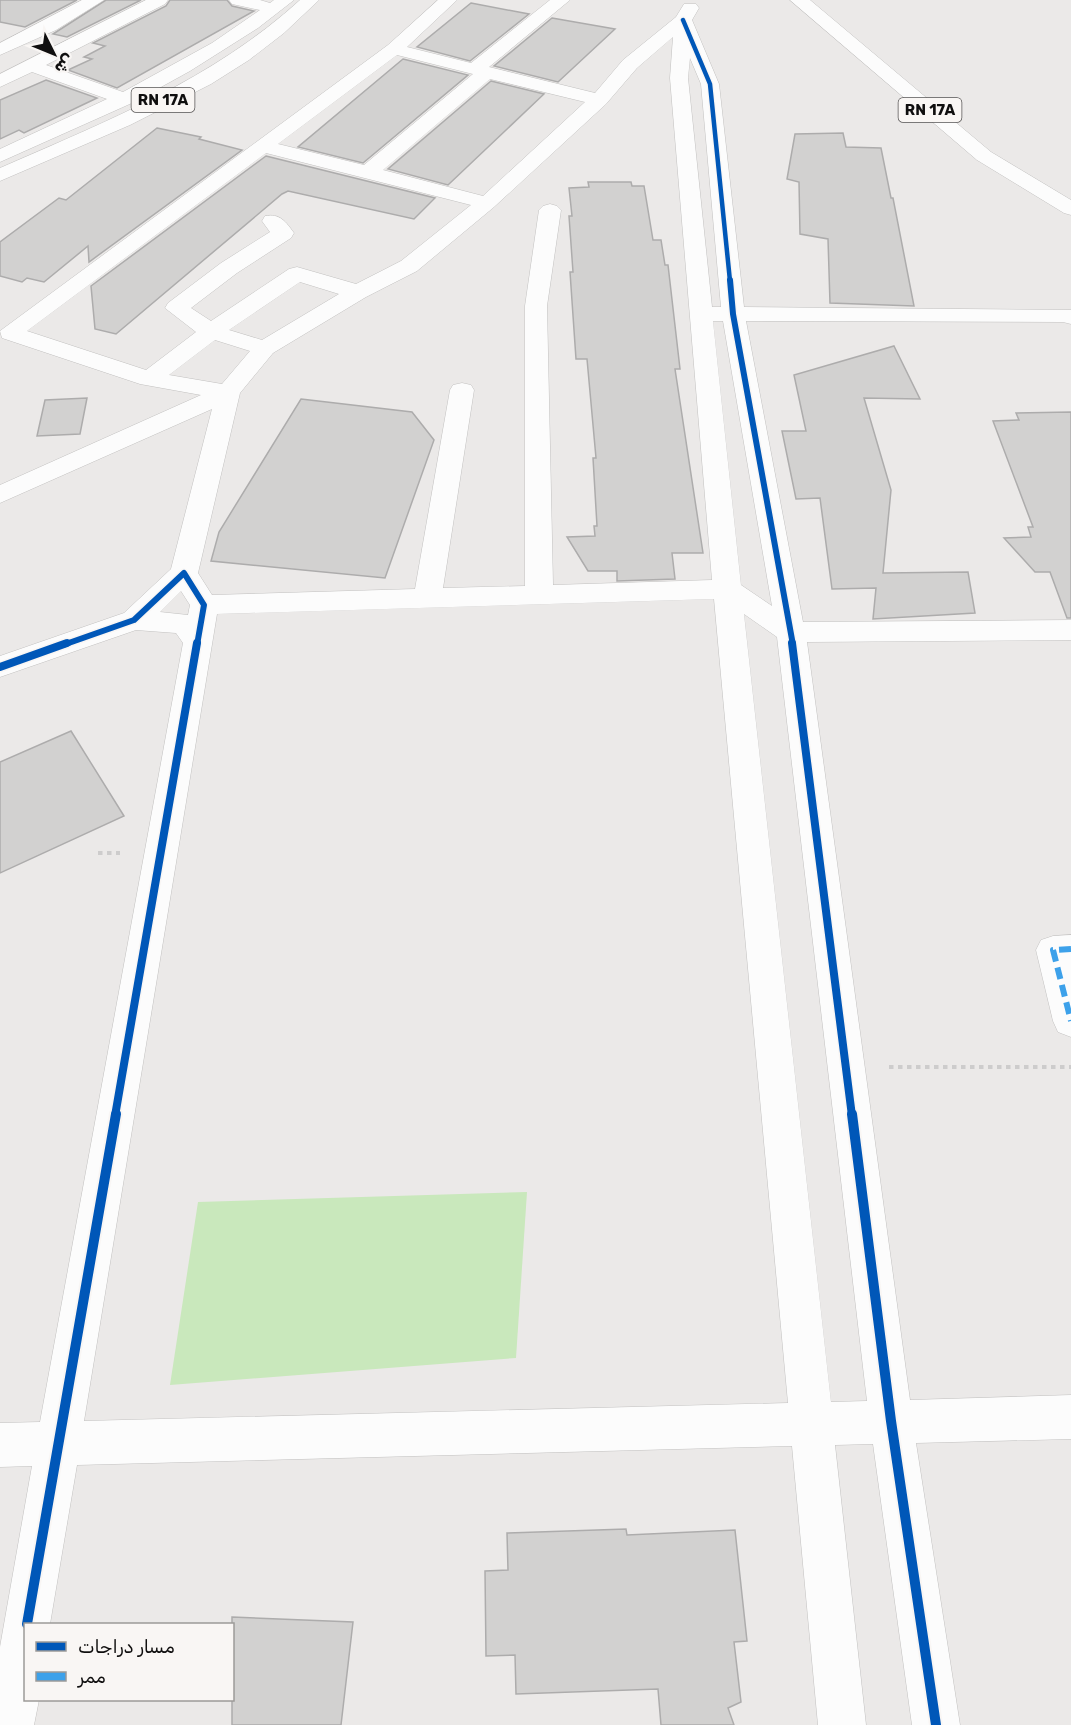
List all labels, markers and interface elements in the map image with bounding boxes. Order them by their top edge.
north arrow [24,24,84,84]
text: ش [51,50,78,78]
road number: RN 17A [132,88,195,112]
road number: RN 17A [898,98,962,122]
legend [24,1623,234,1701]
text: مسار دراجات [78,1636,175,1658]
text: ممر [77,1666,106,1688]

